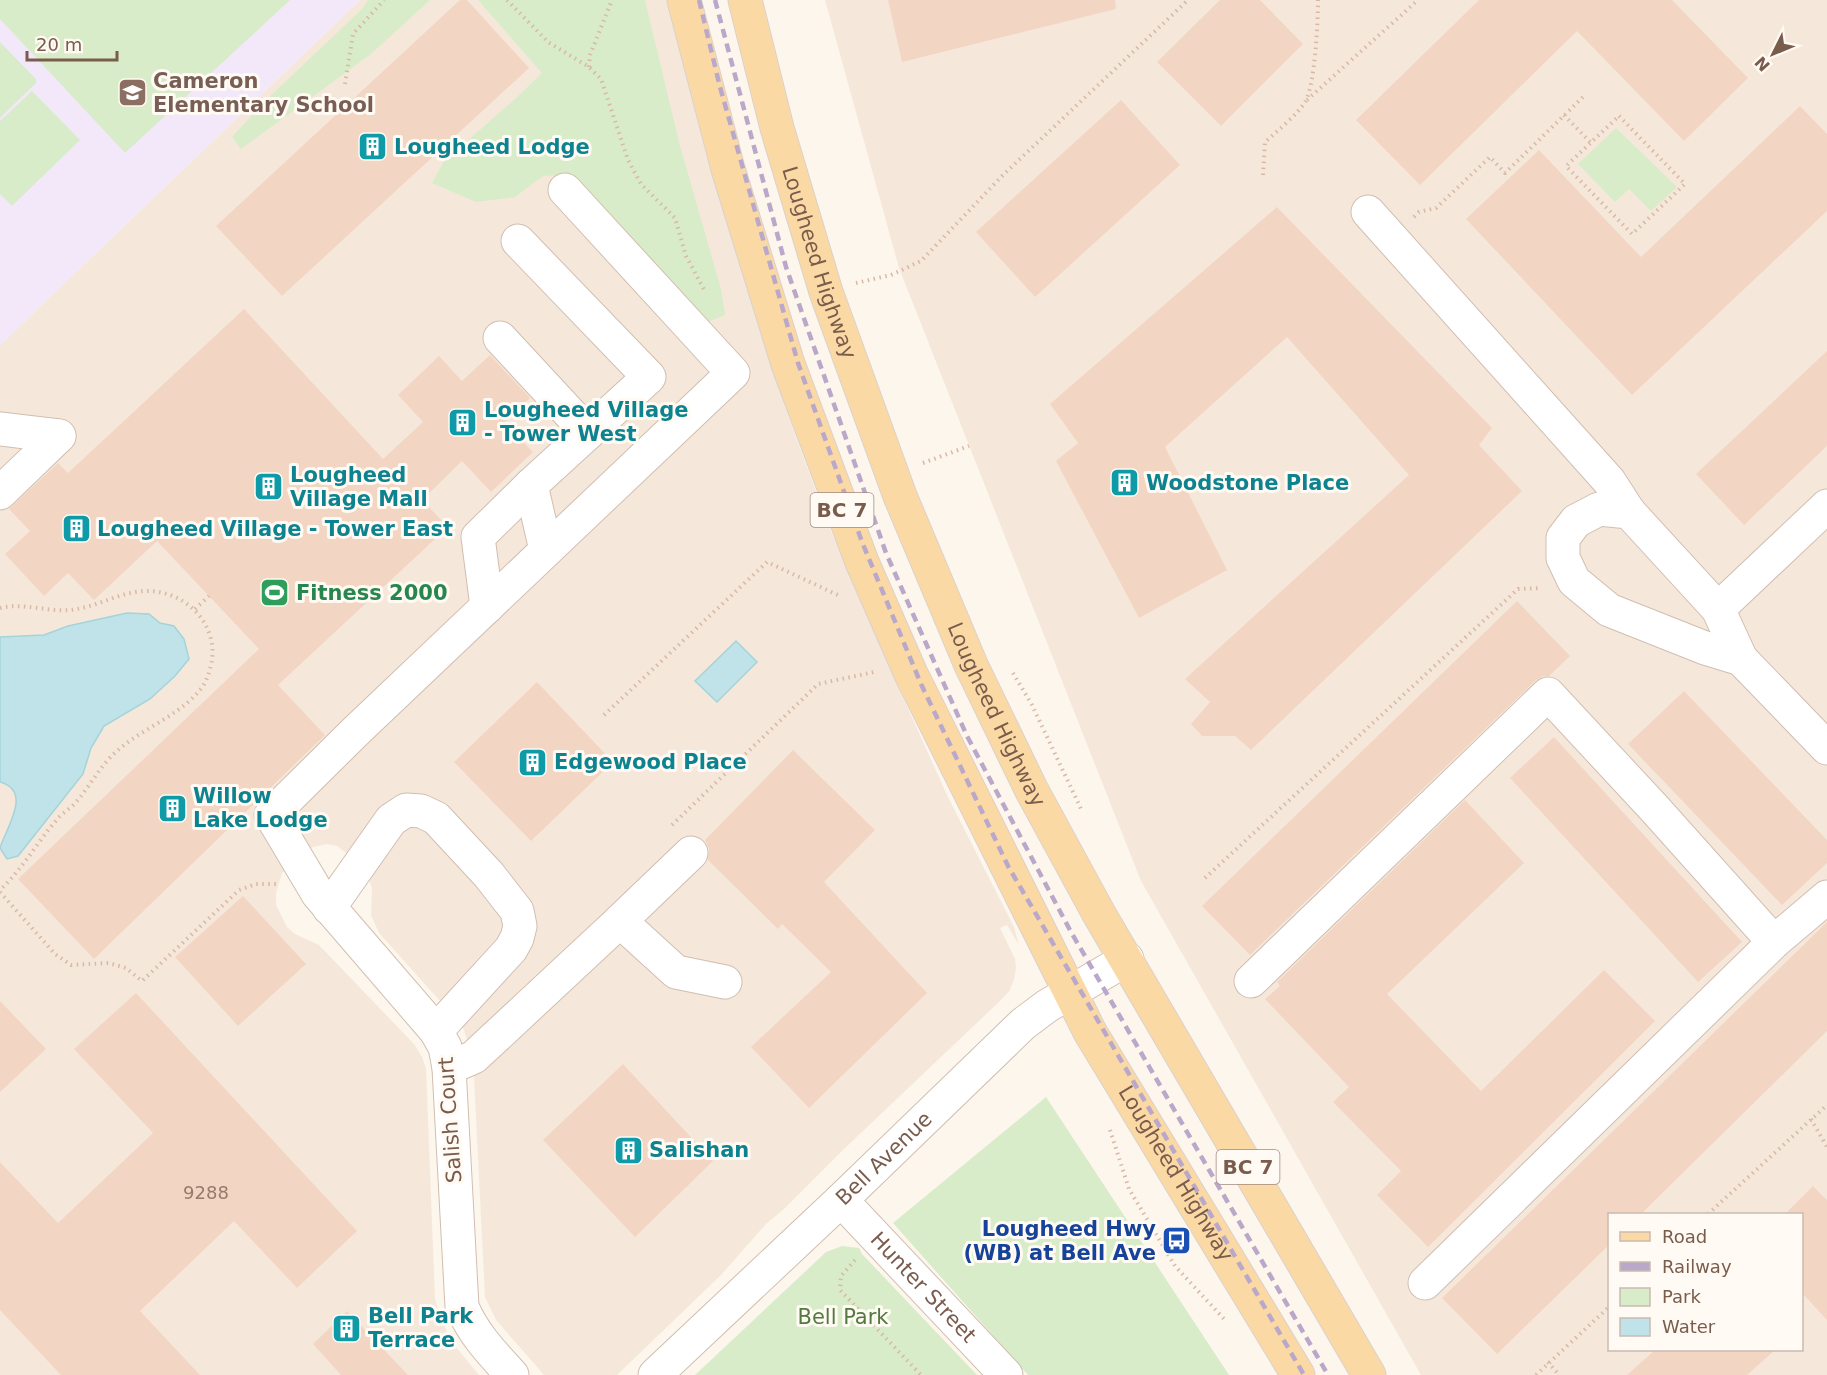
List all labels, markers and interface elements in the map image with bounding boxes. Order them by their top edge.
scale bar [27,24,117,62]
north arrow [1743,24,1803,84]
text: 20 m [36,34,82,55]
text: N [1751,53,1774,75]
place label: Cameron Elementary School [153,69,374,117]
school or university icon: Cameron Elementary School [116,77,148,109]
building icon: Lougheed Lodge [357,131,389,163]
place label: Lougheed Lodge [394,135,590,159]
street label: Lougheed Highway [777,164,861,362]
place label: Lougheed Village - Tower West [484,398,689,446]
building icon: Lougheed Village - Tower West [447,406,479,438]
place label: Lougheed Village Mall [290,463,428,511]
building icon: Woodstone Place [1109,467,1141,499]
building icon: Lougheed Village Mall [253,471,285,503]
place label: Woodstone Place [1146,471,1349,495]
road number: BC 7 [810,493,874,527]
building icon: Lougheed Village - Tower East [60,513,92,545]
place label: Lougheed Village - Tower East [97,517,453,541]
sports icon: Fitness 2000 [259,577,291,609]
place label: Fitness 2000 [296,581,448,605]
street label: Lougheed Highway [943,619,1050,811]
building icon: Edgewood Place [517,746,549,778]
place label: Edgewood Place [554,750,747,774]
place label: Willow Lake Lodge [193,784,328,832]
building icon: Willow Lake Lodge [156,792,188,824]
street label: Salish Court [434,1056,466,1184]
street label: Lougheed Highway [1113,1081,1238,1266]
street label: Bell Avenue [831,1107,937,1210]
building icon: Salishan [612,1134,644,1166]
place label: Salishan [649,1138,749,1162]
road number: BC 7 [1216,1150,1280,1184]
house number: 9288 [183,1182,229,1203]
legend [1608,1213,1803,1351]
place label: Lougheed Hwy (WB) at Bell Ave [963,1217,1156,1265]
bus stop icon: Lougheed Hwy (WB) at Bell Ave [1161,1225,1193,1257]
text: Road [1662,1226,1707,1247]
street label: Hunter Street [866,1227,981,1347]
text: Railway [1662,1256,1732,1277]
text: Park [1662,1286,1701,1307]
place label: Bell Park Terrace [368,1304,474,1352]
park label: Bell Park [797,1305,889,1329]
building icon: Bell Park Terrace [331,1312,363,1344]
text: Water [1662,1316,1716,1337]

